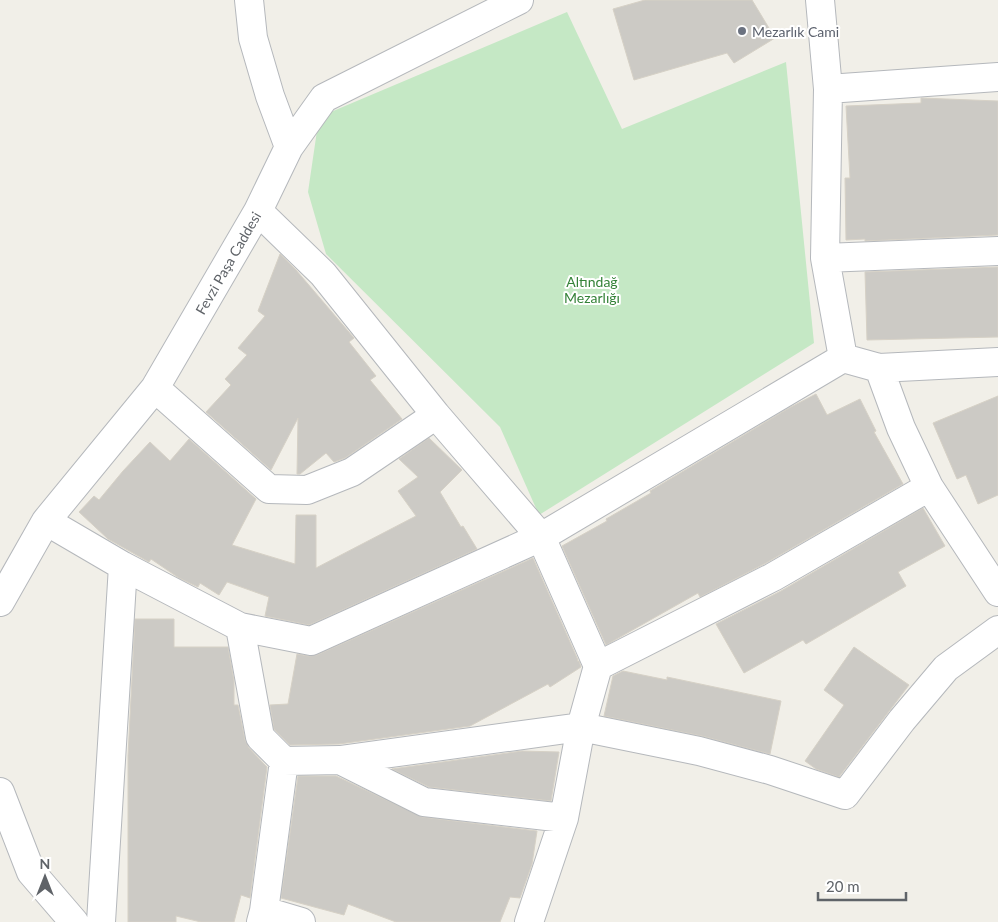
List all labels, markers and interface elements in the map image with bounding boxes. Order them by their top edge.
place label: Mezarlık Cami [752,23,839,40]
marker: Mezarlık Cami [736,25,748,37]
street label: Fevzi Paşa Caddesi [192,209,264,317]
park label: Altındağ Mezarlığı [564,273,620,306]
north arrow [20,852,70,902]
text: N [40,855,50,872]
scale bar [818,870,906,902]
text: 20 m [826,877,860,895]

